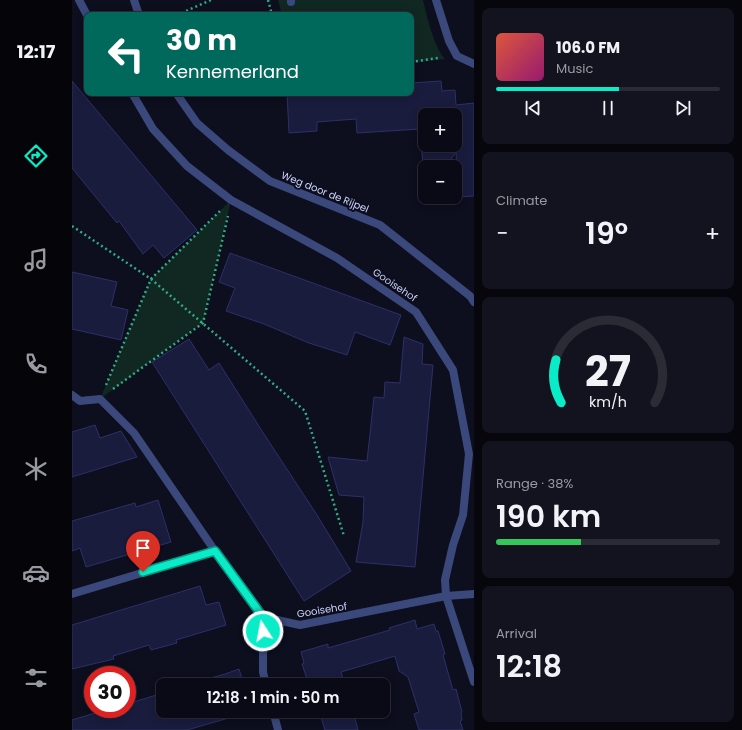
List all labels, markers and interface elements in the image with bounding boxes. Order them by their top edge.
text: 30 m [166,21,237,60]
icon: left [100,28,152,80]
text: 106.0 FM [556,37,620,58]
text: 12:17 [17,39,55,64]
text: Kennemerland [166,59,299,84]
text: Music [556,59,593,78]
icon: previous [522,97,544,119]
icon: pause [597,97,619,119]
icon: next [672,97,694,119]
map controls [418,108,462,204]
button: + [418,108,462,152]
icon: directions [22,142,50,170]
button: − [418,160,462,204]
street label: Weg door de Rijpel [279,168,371,216]
text: Climate [496,191,547,210]
text: 19° [585,212,628,255]
text: − [496,218,508,249]
text: + [705,218,720,249]
icon: music [22,246,50,274]
street label: Gooisehof [370,265,420,305]
text: 27 [585,342,631,401]
icon: phone [22,350,50,378]
text: km/h [589,392,627,412]
icon: climate [22,455,50,483]
text: Range · 38% [496,474,573,493]
text: 190 km [496,495,601,538]
pin [126,531,160,572]
icon: arrive [132,537,154,559]
icon: car [22,559,50,587]
street label: Gooisehof [296,599,348,621]
position arrow [242,610,284,652]
text: Arrival [496,624,537,643]
text: 12:18 [496,645,562,688]
icon: filters [22,664,50,692]
speed limit sign: 30 [84,666,136,718]
text: 12:18 · 1 min · 50 m [207,687,339,708]

